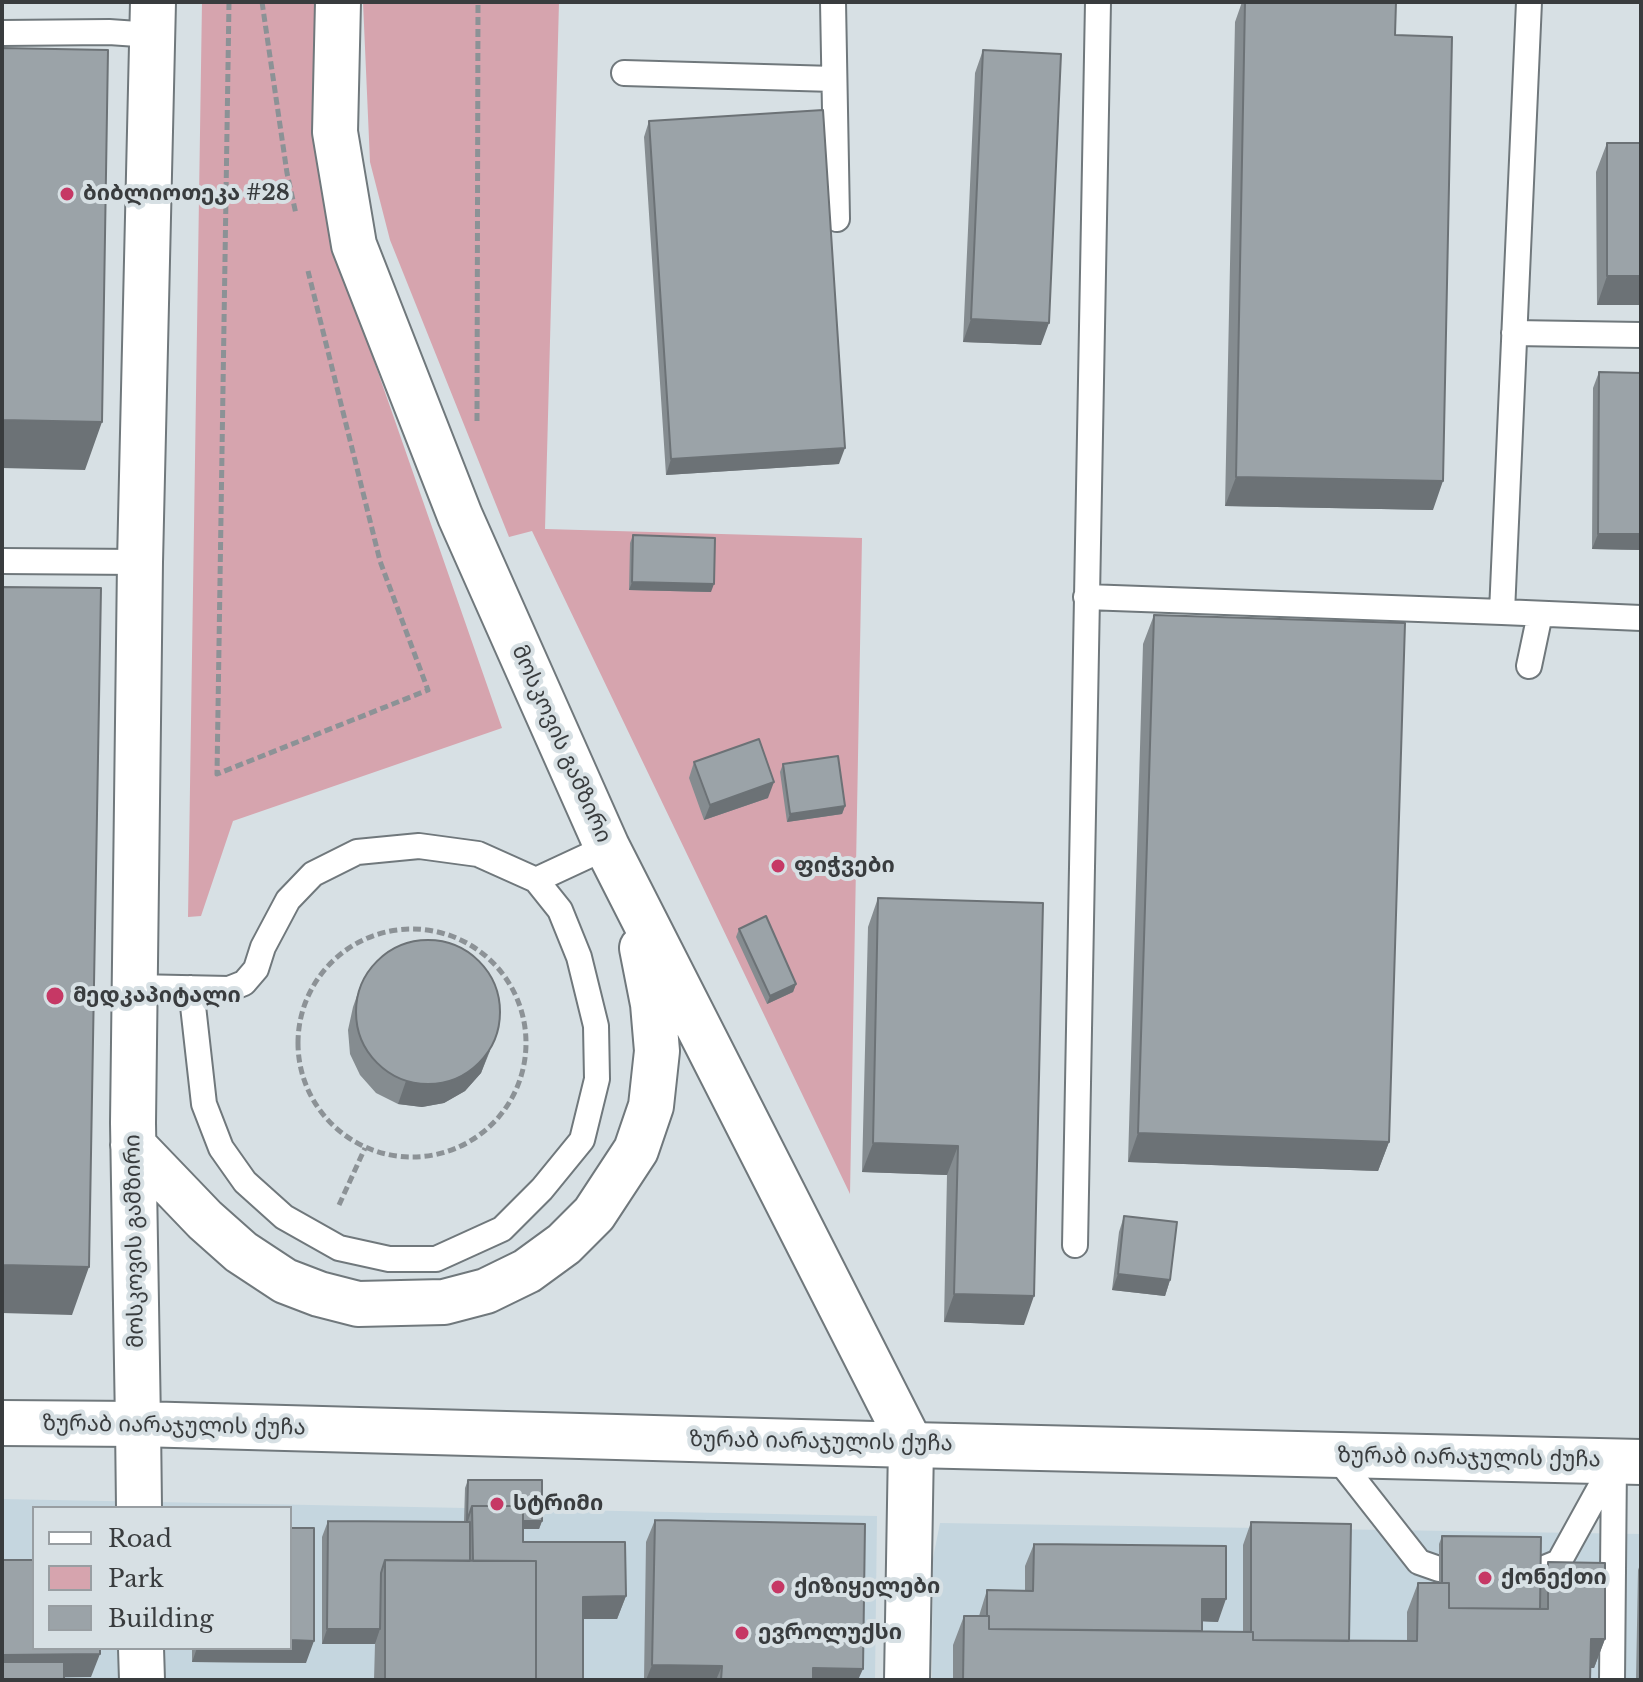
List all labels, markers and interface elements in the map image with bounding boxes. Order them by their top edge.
place label: ბიბლიოთეკა #28 [83,181,290,207]
marker: ბიბლიოთეკა #28 [58,185,76,203]
street label: მოსკოვის გამზირი [505,641,617,847]
place label: ფიჭვები [794,853,895,879]
marker: ფიჭვები [769,857,787,875]
place label: მედკაპიტალი [73,983,241,1009]
marker: მედკაპიტალი [44,985,66,1007]
street label: მოსკოვის გამზირი [120,1134,150,1348]
street label: ზურაბ იარაჯულის ქუჩა [42,1411,306,1441]
street label: ზურაბ იარაჯულის ქუჩა [689,1427,953,1457]
street label: ზურაბ იარაჯულის ქუჩა [1337,1443,1601,1473]
place label: სტრიმი [513,1491,603,1517]
marker: სტრიმი [488,1495,506,1513]
legend [32,1506,292,1650]
text: Road [108,1524,172,1553]
text: Park [108,1564,164,1593]
place label: ქონექთი [1501,1565,1607,1591]
marker: ქონექთი [1476,1569,1494,1587]
place label: ქიზიყელები [794,1574,940,1600]
marker: ქიზიყელები [769,1578,787,1596]
text: Building [108,1604,214,1633]
place label: ევროლუქსი [758,1620,902,1646]
marker: ევროლუქსი [733,1624,751,1642]

